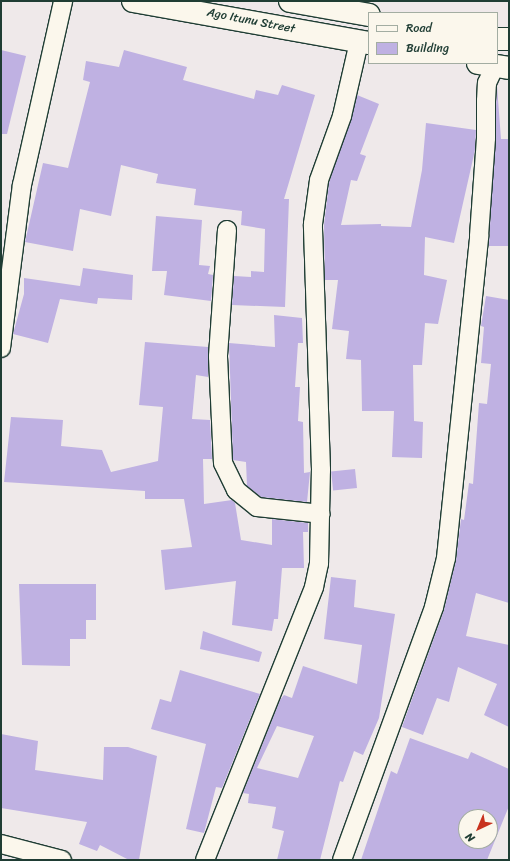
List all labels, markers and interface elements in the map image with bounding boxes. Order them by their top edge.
street label: Ago Itunu Street [205,5,297,37]
legend [368,12,498,64]
text: Road [406,17,432,39]
text: Building [406,37,449,59]
north arrow [458,809,498,849]
text: N [461,828,479,847]

